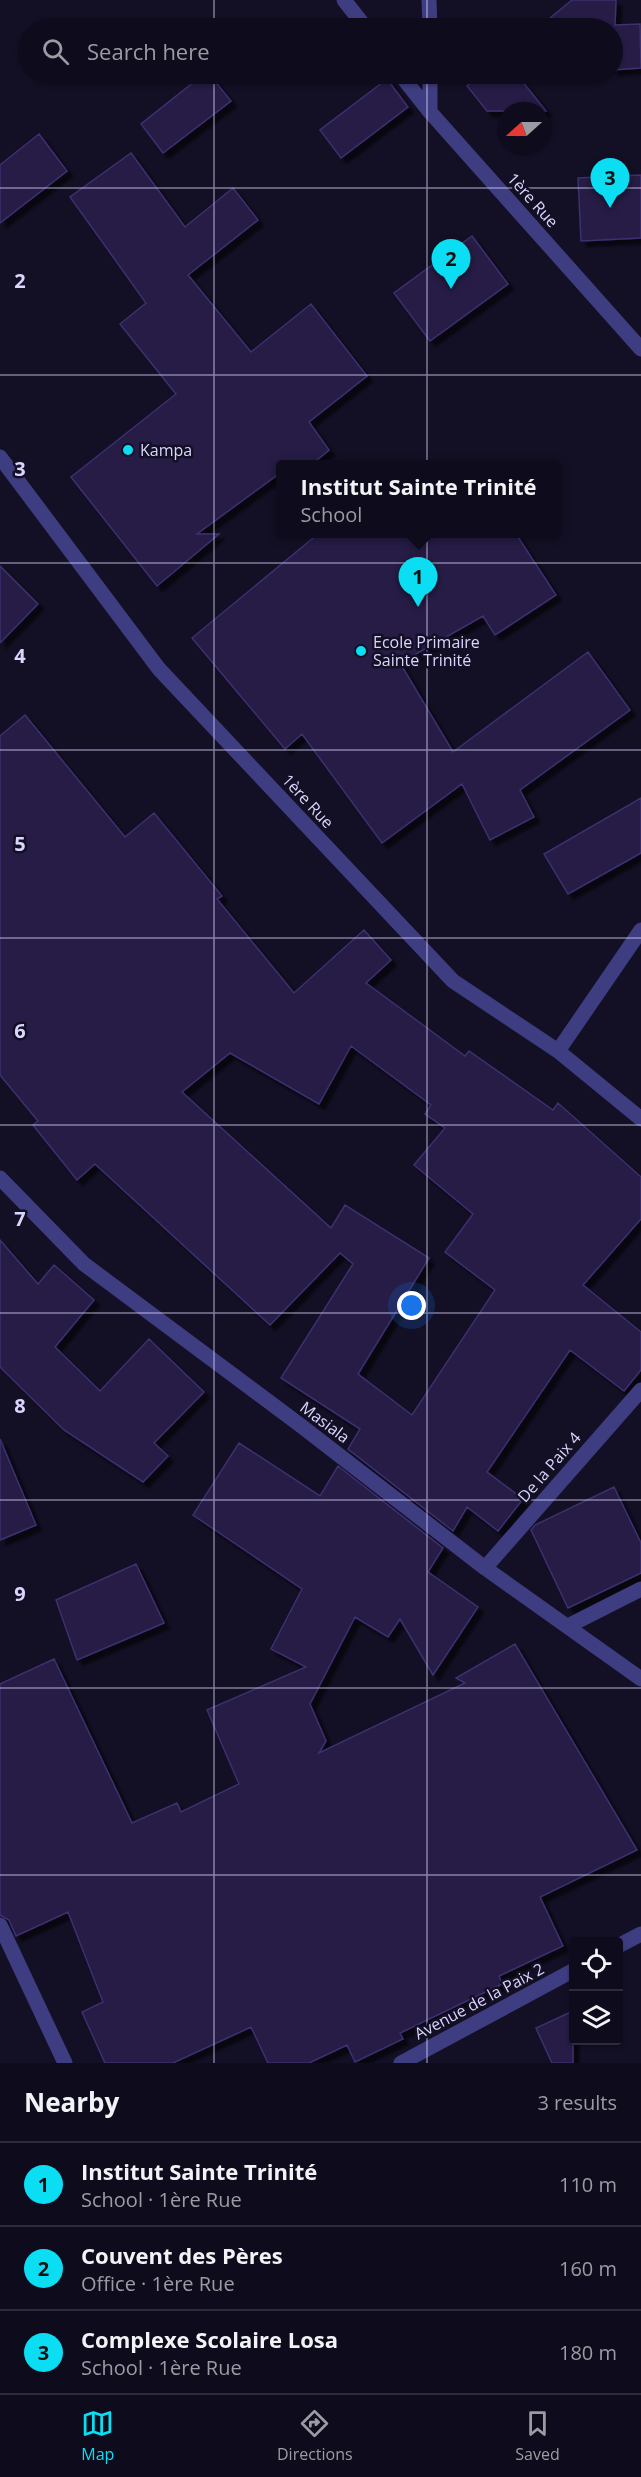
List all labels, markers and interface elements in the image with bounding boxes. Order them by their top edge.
search box [18,18,623,84]
icon: search [39,35,72,68]
text: Search here [87,36,210,66]
north arrow [497,102,551,156]
pin: 3 [590,158,630,208]
street label: 1ère Rue [503,168,563,232]
pin: 2 [432,240,470,289]
text: 2 [14,267,26,294]
place label: Kampa [140,439,192,461]
marker: Kampa [121,443,135,457]
text: 3 [14,455,26,482]
popup [276,460,561,538]
text: Institut Sainte Trinité [300,471,537,501]
text: School [300,501,362,528]
pin: 1 [398,558,438,607]
place label: Ecole Primaire Sainte Trinité [373,631,480,671]
text: 4 [14,642,26,669]
marker: Ecole Primaire Sainte Trinité [354,644,368,658]
street label: 1ère Rue [277,769,339,833]
text: 5 [14,830,26,857]
text: 6 [14,1017,26,1044]
text: 7 [14,1205,26,1232]
your location [397,1291,426,1320]
text: 8 [14,1392,26,1419]
street label: Masiala [296,1396,354,1448]
street label: De la Paix 4 [512,1427,586,1507]
text: 9 [14,1580,26,1607]
map controls [569,1937,623,2045]
button: locate [569,1937,623,1991]
street label: Avenue de la Paix 2 [410,1957,548,2045]
button: layers [569,1991,623,2045]
text: Nearby [24,2084,119,2120]
text: 3 results [537,2089,617,2116]
text: Institut Sainte Trinité [81,2156,317,2186]
text: 1 [38,2171,49,2198]
text: 110 m [559,2171,617,2198]
text: School · 1ère Rue [81,2186,242,2213]
text: Couvent des Pères [81,2240,283,2270]
text: 2 [38,2255,49,2282]
text: 160 m [559,2255,617,2282]
text: Office · 1ère Rue [81,2270,235,2297]
text: Complexe Scolaire Losa [81,2324,338,2354]
text: 3 [38,2339,49,2366]
text: 180 m [559,2339,617,2366]
text: School · 1ère Rue [81,2354,242,2381]
tab: Map [81,2407,114,2465]
tab: Directions [277,2407,353,2465]
tab: Saved [515,2407,560,2465]

